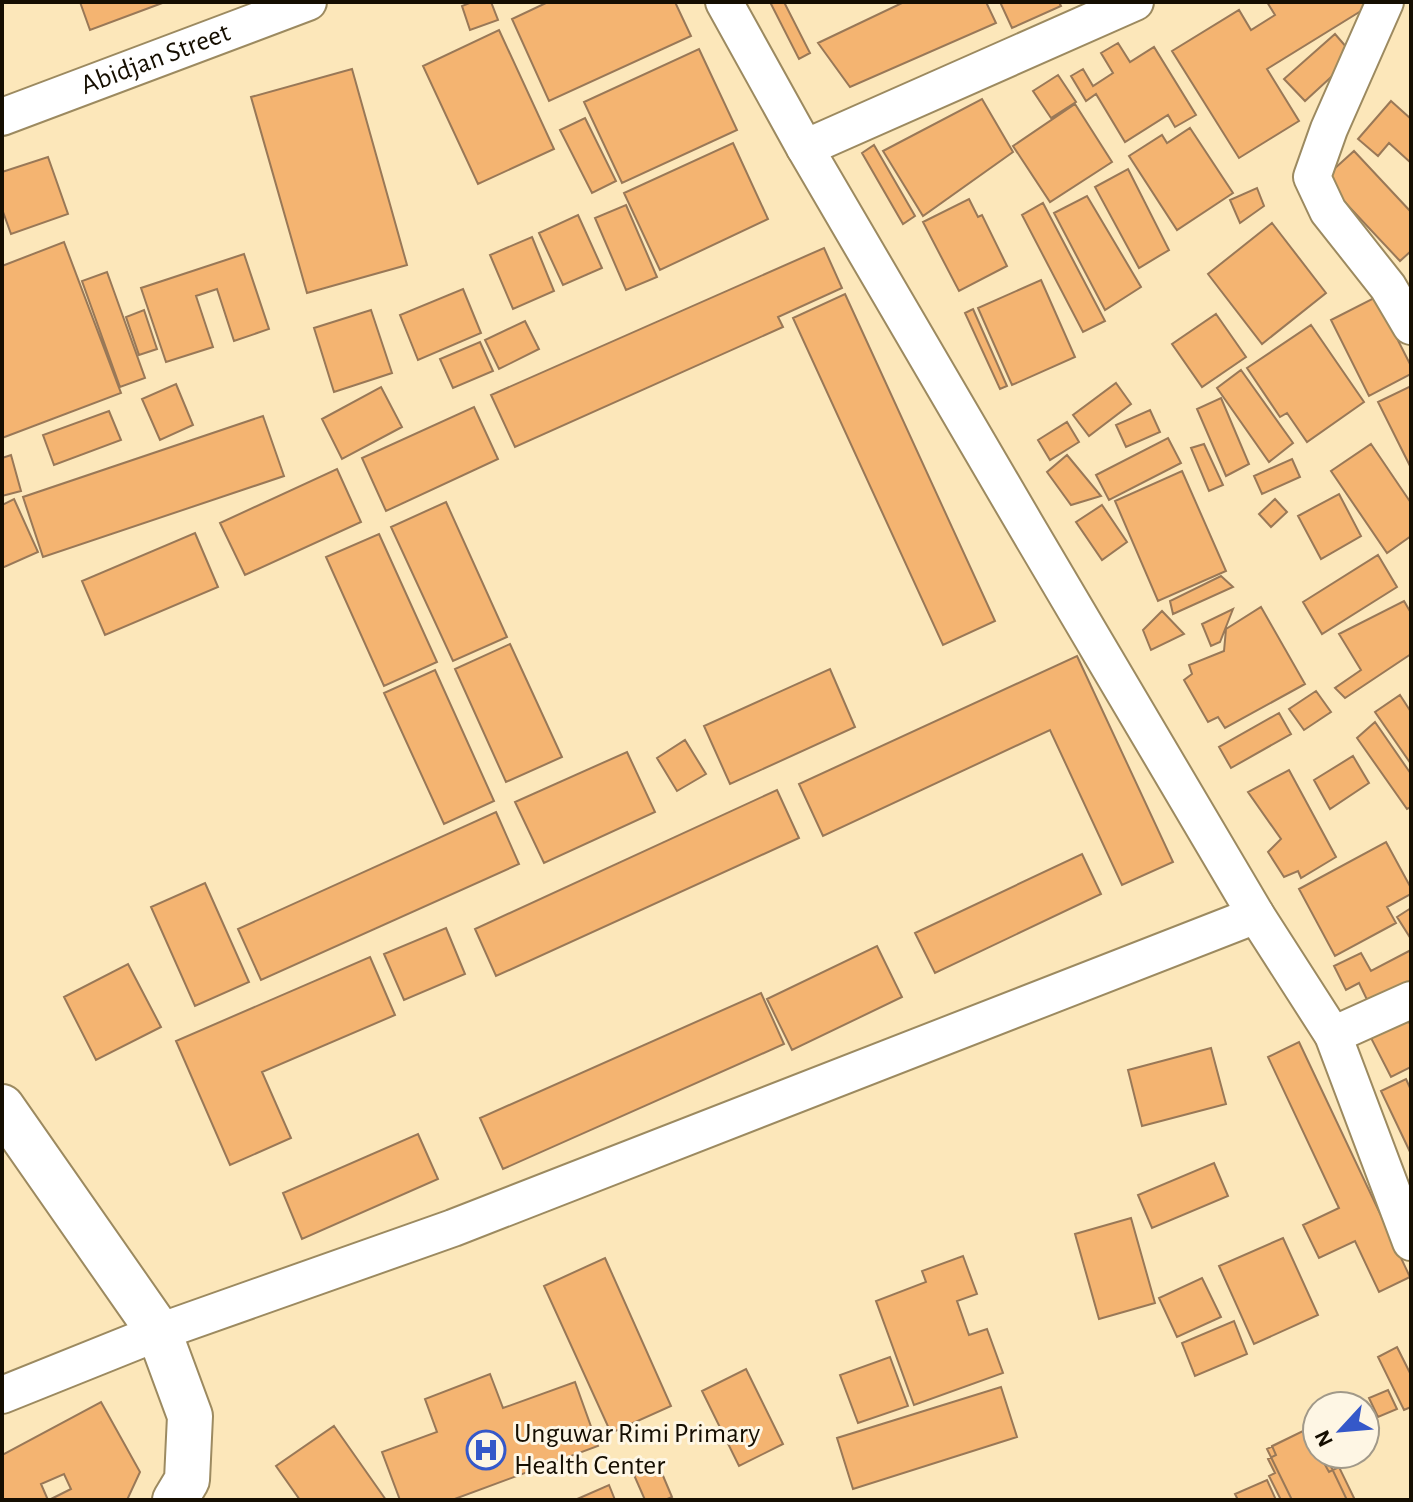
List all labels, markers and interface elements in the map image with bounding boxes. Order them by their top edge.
street label: Abidjan Street [77,19,234,100]
north arrow [1301,1390,1381,1470]
place label: Unguwar Rimi Primary Health Center [514,1420,760,1480]
text: N [1311,1427,1337,1450]
hospital icon: Unguwar Rimi Primary Health Center [465,1429,507,1471]

